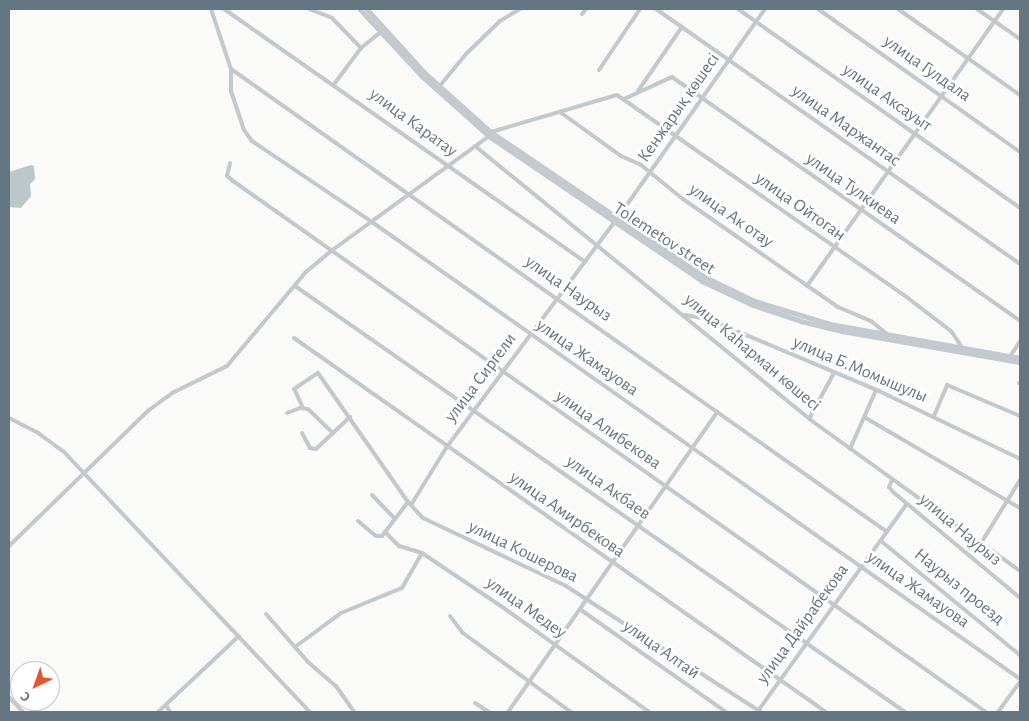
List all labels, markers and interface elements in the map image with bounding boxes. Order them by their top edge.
street label: улица Гулдала [879,31,975,107]
street label: Кенжарық көшесі [633,49,725,167]
street label: улица Аксауыт [838,59,936,137]
street label: улица Маржантас [787,80,905,172]
street label: улица Каратау [365,84,461,162]
street label: улица Тулкиева [801,148,905,230]
street label: улица Ойтоган [750,168,850,246]
street label: улица Ак отау [685,179,777,253]
street label: Tolemetov street [609,198,719,280]
street label: улица Наурыз [520,251,616,327]
street label: улица Каһарман көшесі [679,290,825,416]
street label: улица Жамауова [532,315,642,401]
street label: улица Сиргели [440,329,522,427]
street label: улица Б.Момышулы [789,332,931,408]
street label: улица Алибекова [551,386,665,474]
street label: улица Акбаев [562,451,654,525]
street label: улица Амирбекова [505,467,629,563]
street label: улица Наурыз [914,489,1006,571]
street label: улица Кошерова [464,516,582,588]
street label: Наурыз проезд [909,544,1009,630]
street label: улица Жамауова [863,547,973,633]
street label: улица Дайрабекова [752,560,854,688]
street label: улица Медеу [482,572,570,644]
street label: улица Алтай [618,616,704,684]
north arrow [10,661,60,711]
text: С [18,689,33,704]

